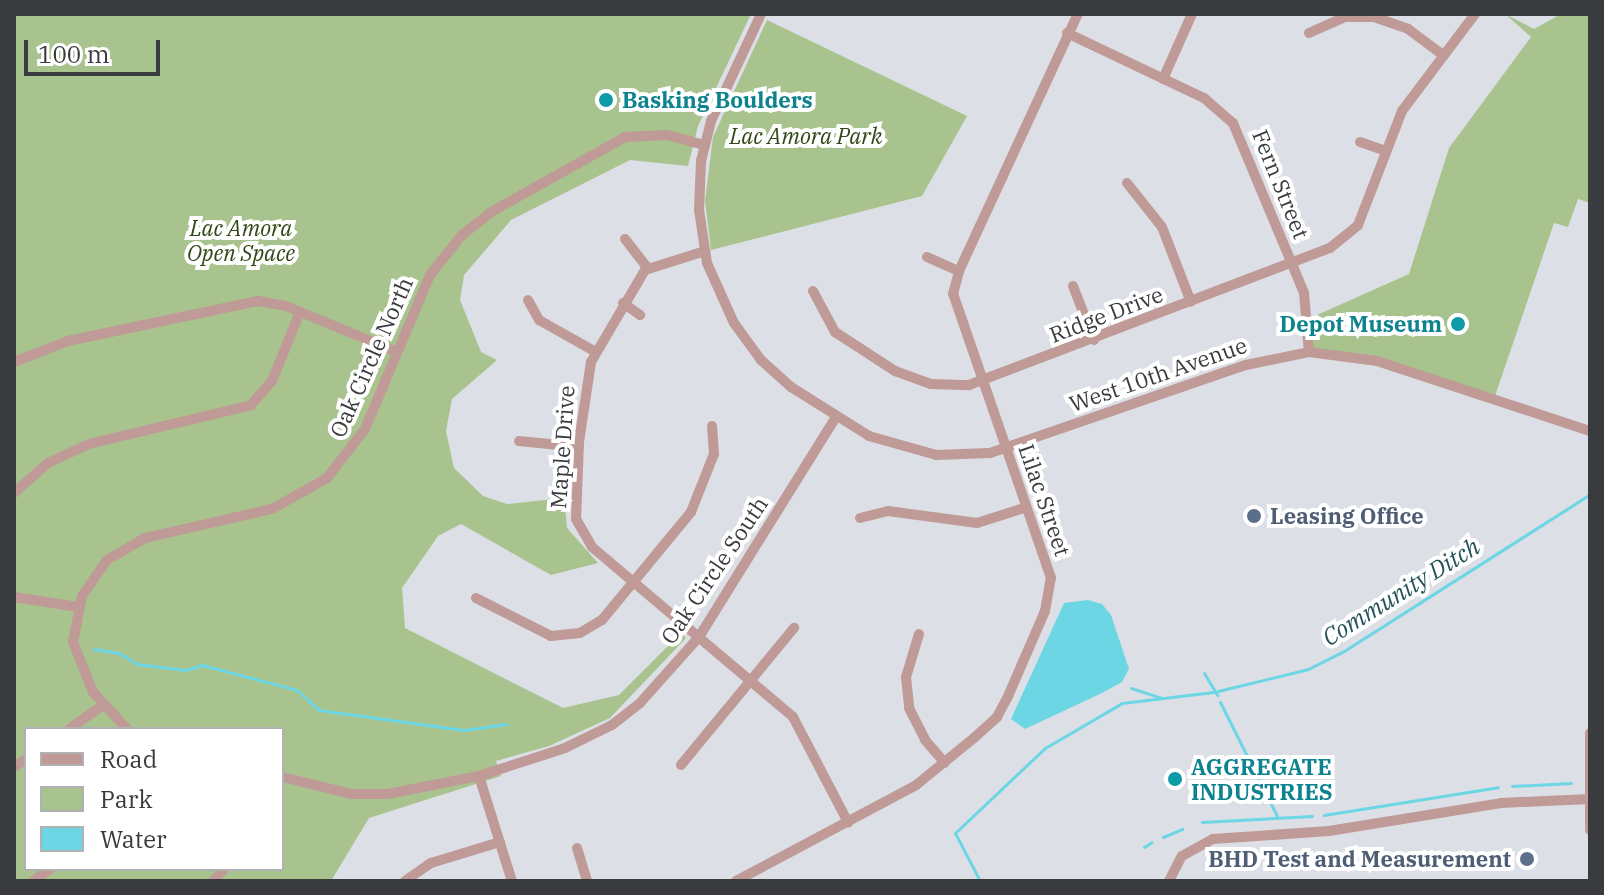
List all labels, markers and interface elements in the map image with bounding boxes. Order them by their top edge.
scale bar [28,24,164,74]
text: 100 m [38,38,110,70]
place label: Basking Boulders [622,87,813,113]
marker: Basking Boulders [597,91,615,109]
park label: Lac Amora Park [729,123,883,149]
street label: Fern Street [1247,126,1315,242]
park label: Lac Amora Open Space [187,214,295,266]
street label: Oak Circle North [324,273,418,441]
street label: Ridge Drive [1046,280,1166,348]
place label: Depot Museum [1280,311,1442,337]
marker: Depot Museum [1449,315,1467,333]
street label: West 10th Avenue [1066,331,1250,417]
street label: Maple Drive [545,384,579,510]
street label: Lilac Street [1013,440,1077,560]
street label: Oak Circle South [655,491,773,649]
place label: Leasing Office [1270,503,1424,529]
marker: Leasing Office [1245,507,1263,525]
water label: Community Ditch [1317,532,1485,652]
legend [24,727,284,871]
text: Road [100,743,157,775]
place label: AGGREGATE INDUSTRIES [1191,753,1332,804]
marker: AGGREGATE INDUSTRIES [1166,770,1184,788]
text: Park [100,783,152,815]
text: Water [100,823,167,855]
place label: BHD Test and Measurement [1208,846,1511,872]
marker: BHD Test and Measurement [1518,850,1536,868]

